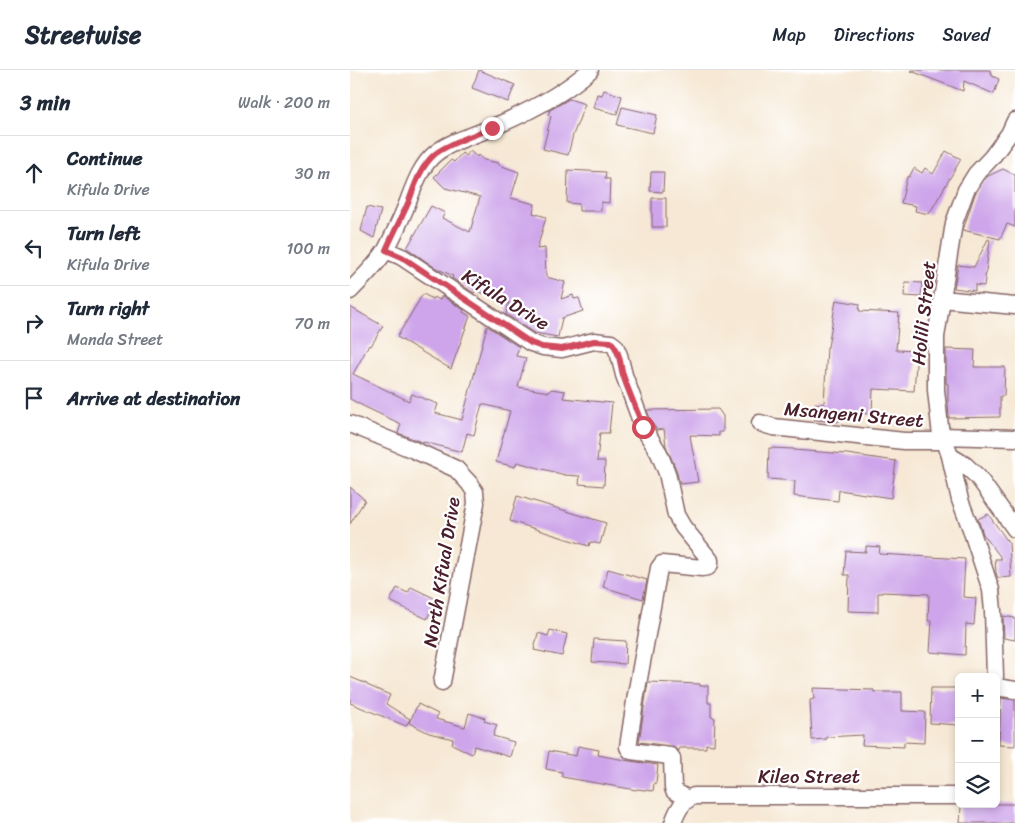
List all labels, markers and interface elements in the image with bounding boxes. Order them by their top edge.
text: Streetwise [25,14,141,56]
text: Map [773,19,806,51]
text: Directions [834,19,915,51]
text: Saved [943,19,990,51]
text: 3 min [20,84,70,122]
text: Walk · 200 m [238,88,330,117]
route end [481,117,504,140]
text: Continue [67,142,143,175]
icon: ahead [20,159,48,187]
text: 30 m [295,159,330,188]
text: Kifula Drive [67,175,150,204]
text: Turn left [67,217,140,250]
icon: left [20,234,48,262]
text: 100 m [286,234,330,263]
text: Kifula Drive [67,250,150,279]
street label: Kifula Drive [455,259,556,340]
street label: Holili Street [902,259,945,367]
text: Turn right [67,292,149,325]
icon: right [20,309,48,337]
text: 70 m [294,309,330,338]
text: Manda Street [67,325,163,354]
text: Arrive at destination [67,382,240,415]
icon: arrive [20,384,48,412]
street label: Msangeni Street [783,392,925,437]
route start [632,416,655,439]
street label: North Kifual Drive [413,495,470,649]
map controls [955,673,1000,808]
button: + [955,673,1000,718]
button: − [955,718,1000,763]
street label: Kileo Street [758,760,860,793]
button: layers [955,763,1000,808]

